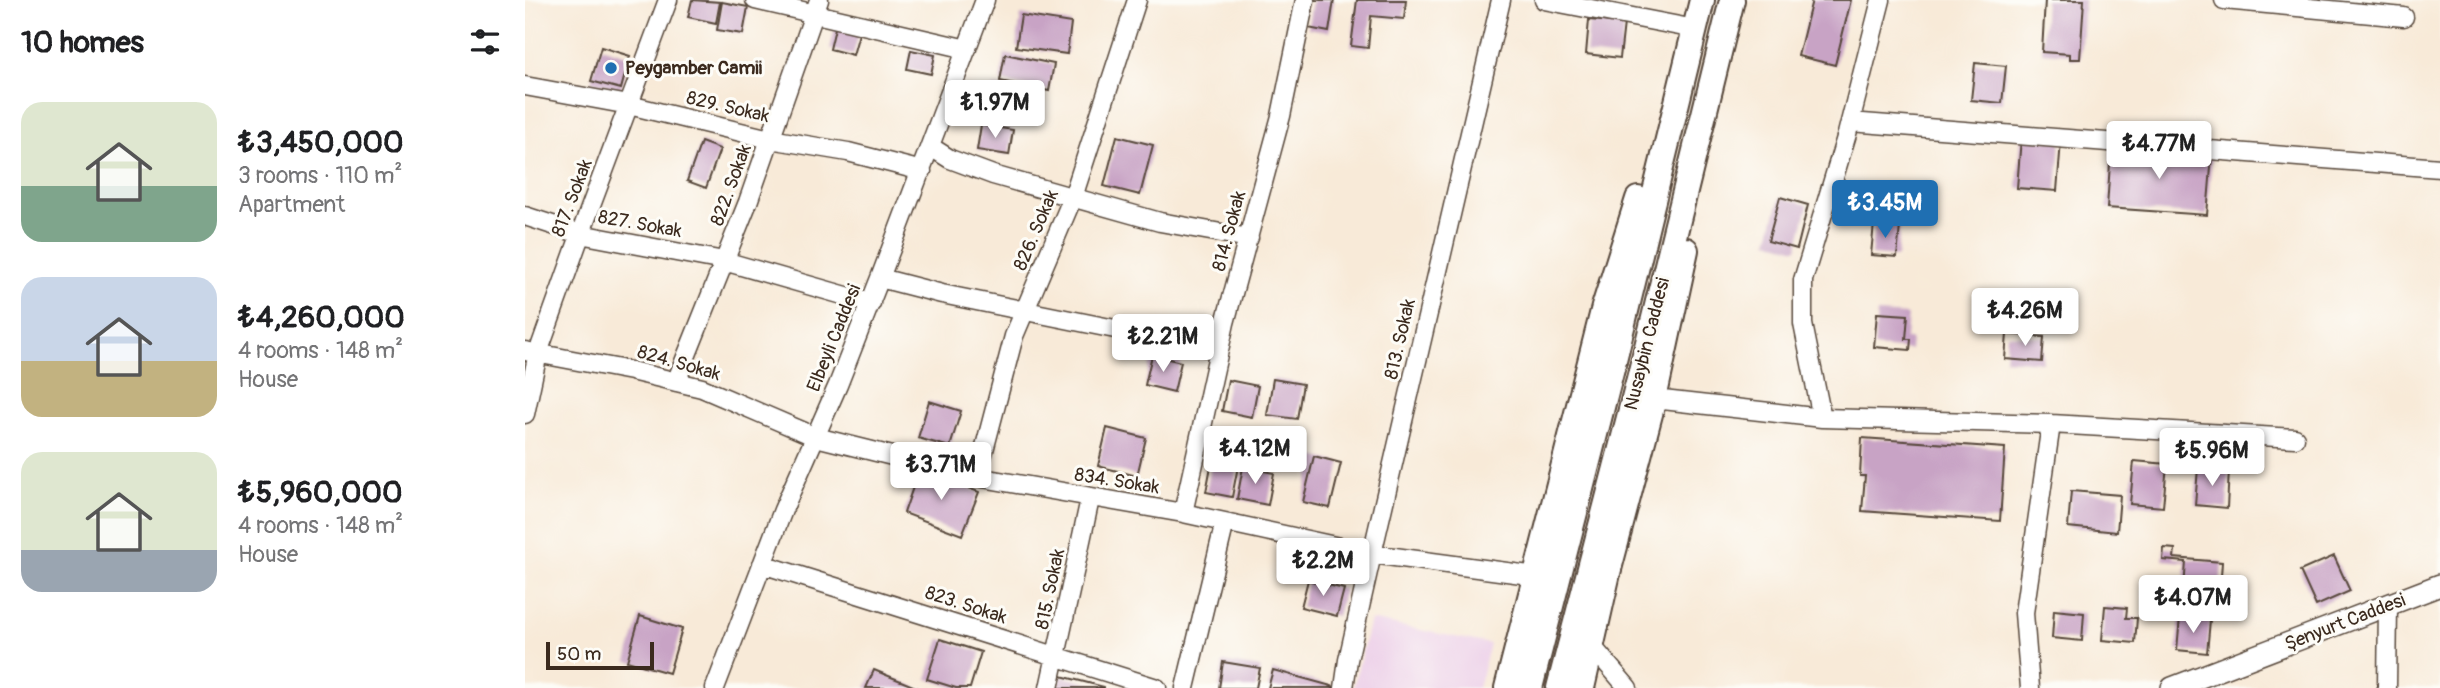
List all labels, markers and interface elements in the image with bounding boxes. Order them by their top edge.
icon: filters [466,23,504,61]
text: 10 homes [21,24,144,61]
place label: Peygamber Camii [625,56,763,80]
marker: Peygamber Camii [603,60,619,76]
pin: ₺1.97M [938,80,1052,140]
street label: 829. Sokak [684,86,772,128]
text: ₺1.97M [961,88,1029,117]
pin: ₺4.77M [2102,122,2216,181]
text: ₺3,450,000 [238,124,404,161]
text: ₺4.77M [2122,129,2196,158]
icon: home [77,130,161,214]
street label: 822. Sokak [705,141,757,229]
street label: 817. Sokak [546,156,598,240]
text: 3 rooms · 110 m² [238,161,402,190]
pin: ₺3.45M [1828,180,1942,240]
street label: 826. Sokak [1008,186,1064,274]
street label: 814. Sokak [1207,188,1251,274]
text: ₺3.45M [1848,188,1922,217]
text: Apartment [238,190,345,219]
street label: 827. Sokak [596,205,684,243]
street label: Nusaybin Caddesi [1619,275,1675,413]
street label: Elbeyli Caddesi [802,281,866,395]
pin: ₺4.26M [1968,288,2082,348]
street label: 813. Sokak [1379,296,1421,382]
text: ₺4.26M [1988,296,2062,325]
text: ₺4,260,000 [238,299,405,336]
icon: home [77,305,161,389]
pin: ₺2.21M [1106,314,1220,374]
text: ₺2.21M [1128,322,1198,351]
text: 4 rooms · 148 m² [238,336,403,365]
street label: 824. Sokak [635,340,723,386]
text: House [238,365,298,394]
pin: ₺4.12M [1198,426,1312,486]
pin: ₺5.96M [2155,428,2269,488]
text: ₺4.12M [1220,434,1290,463]
text: ₺5.96M [2175,436,2249,465]
pin: ₺3.71M [884,442,998,502]
text: ₺3.71M [906,450,976,479]
street label: 834. Sokak [1073,462,1161,500]
text: ₺5,960,000 [238,474,402,511]
icon: home [77,480,161,564]
text: 4 rooms · 148 m² [238,511,403,540]
pin: ₺2.2M [1274,538,1372,598]
text: House [238,540,298,569]
text: ₺2.2M [1292,546,1354,575]
street label: 815. Sokak [1030,547,1070,631]
pin: ₺4.07M [2136,576,2250,635]
street label: 823. Sokak [922,581,1010,629]
text: ₺4.07M [2155,583,2231,612]
street label: Şenyurt Caddesi [2281,588,2409,656]
scale bar [546,639,655,671]
text: 50 m [557,642,601,666]

